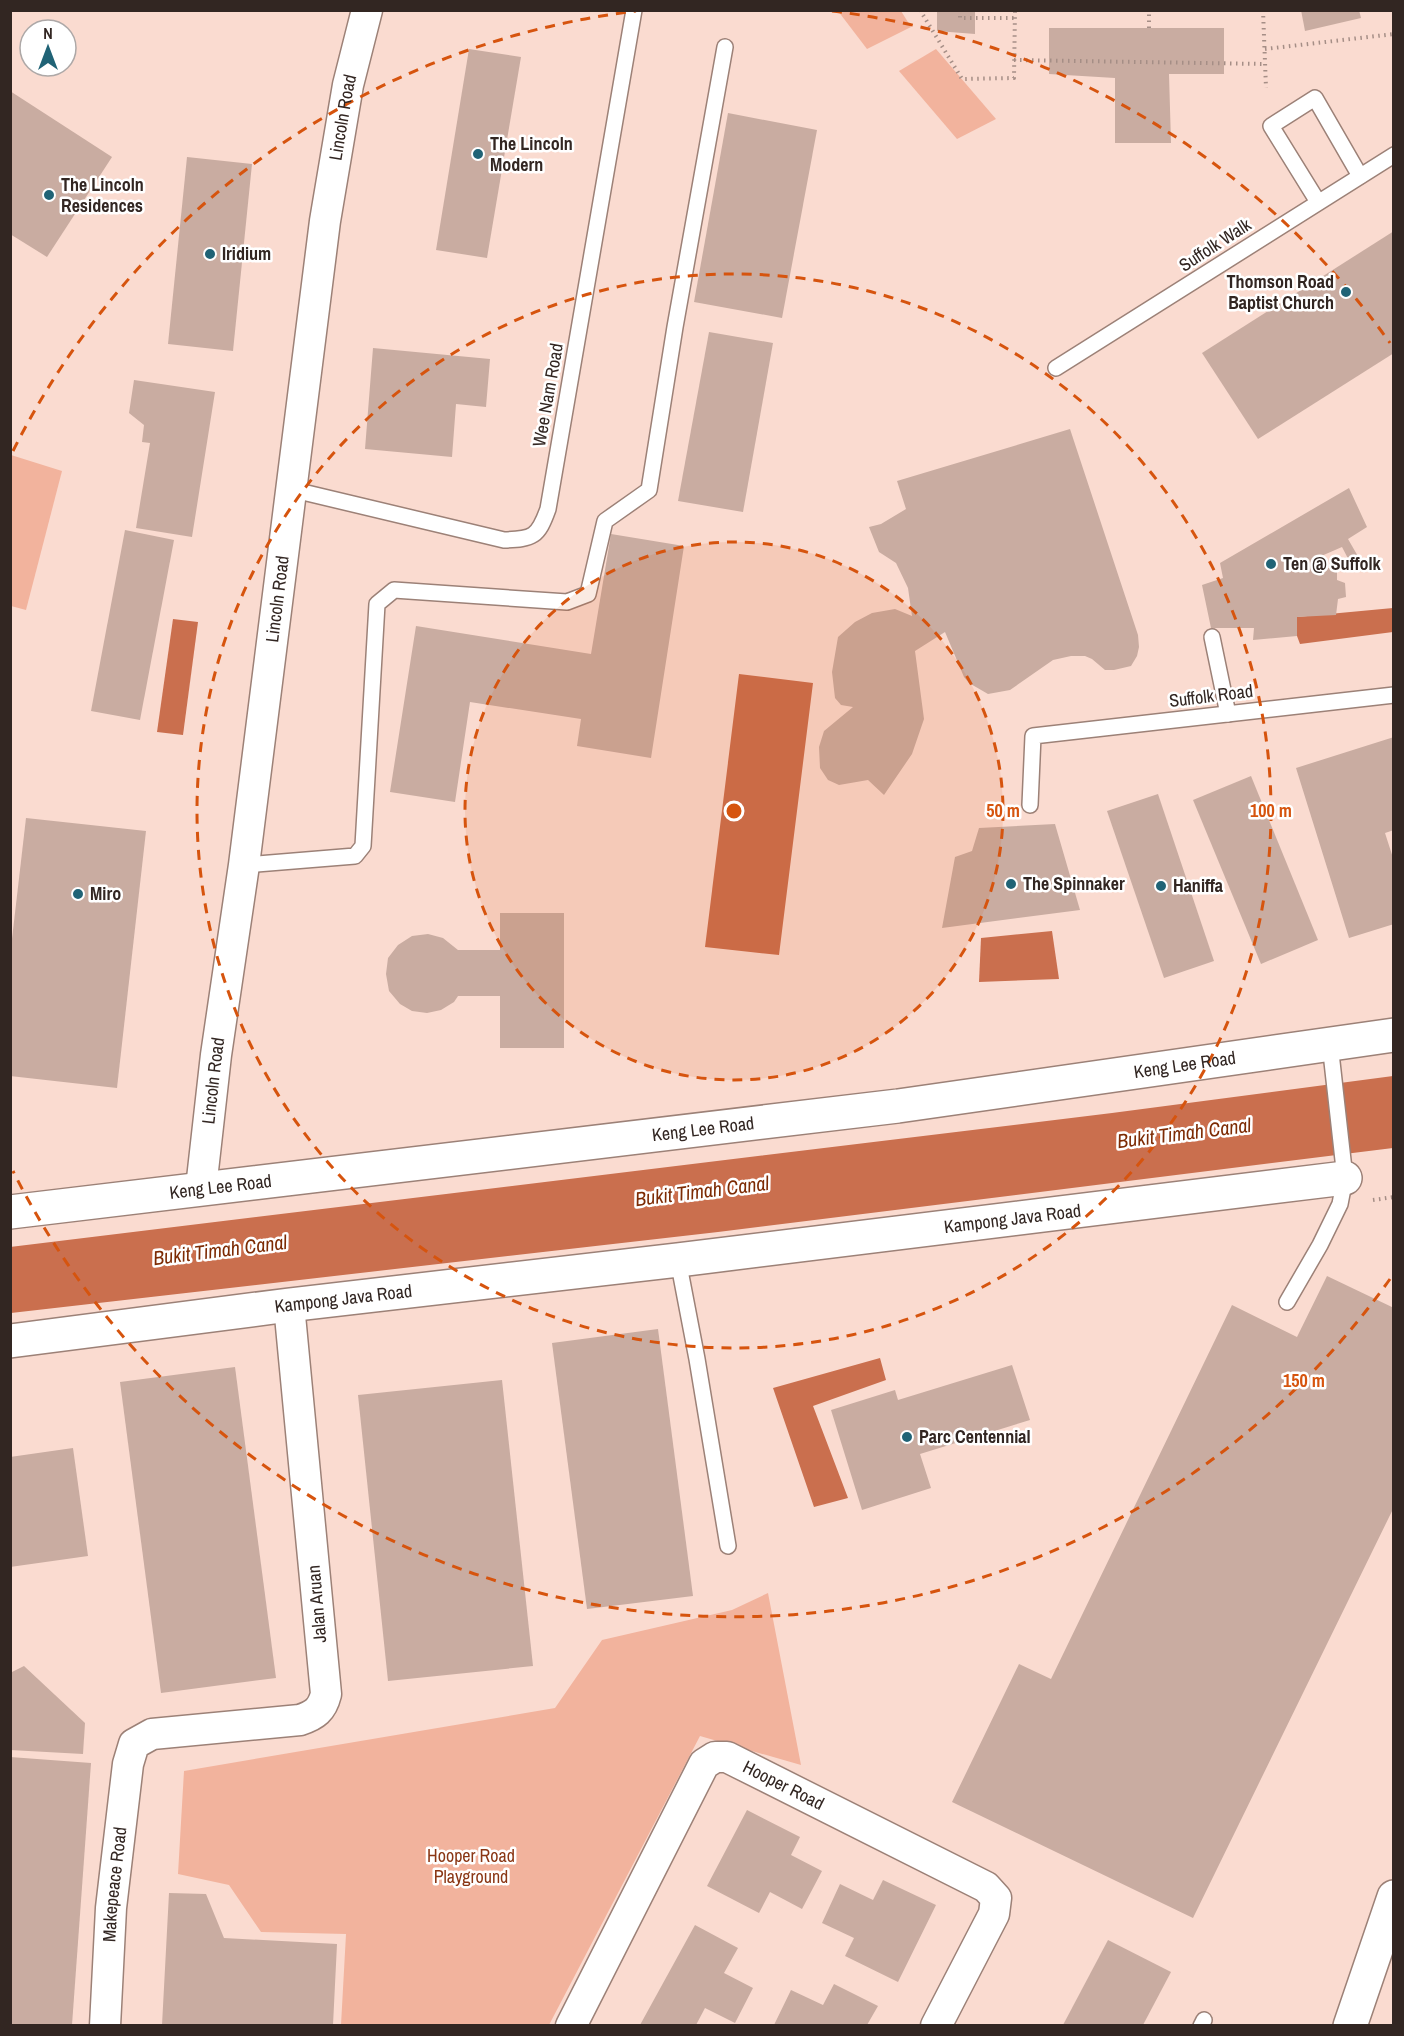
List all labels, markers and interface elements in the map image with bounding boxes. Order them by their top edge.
north arrow [18,18,78,78]
text: N [43,22,53,44]
street label: Lincoln Road [322,71,362,162]
place label: The Lincoln Modern [490,131,573,177]
marker: The Lincoln Modern [471,147,485,161]
place label: The Lincoln Residences [61,172,144,218]
marker: The Lincoln Residences [42,188,56,202]
street label: Suffolk Walk [1174,212,1256,277]
place label: Iridium [222,241,271,266]
marker: Iridium [203,247,217,261]
place label: Thomson Road Baptist Church [1227,269,1334,315]
marker: Thomson Road Baptist Church [1339,285,1353,299]
street label: Wee Nam Road [526,341,569,449]
place label: Ten @ Suffolk [1283,551,1382,576]
street label: Lincoln Road [259,554,295,644]
marker: Ten @ Suffolk [1264,557,1278,571]
street label: Suffolk Road [1168,678,1254,713]
text: 50 m [986,798,1020,823]
text: 100 m [1250,798,1292,823]
centre of rings [724,801,744,821]
place label: The Spinnaker [1023,871,1125,896]
place label: Haniffa [1173,873,1224,898]
marker: The Spinnaker [1004,877,1018,891]
marker: Haniffa [1154,879,1168,893]
place label: Miro [90,881,121,906]
marker: Miro [71,887,85,901]
street label: Lincoln Road [195,1036,230,1125]
street label: Keng Lee Road [1132,1045,1237,1084]
street label: Keng Lee Road [651,1110,755,1147]
water label: Bukit Timah Canal [1115,1111,1253,1154]
street label: Keng Lee Road [168,1168,273,1205]
water label: Bukit Timah Canal [633,1169,771,1212]
street label: Kampong Java Road [943,1198,1083,1239]
water label: Bukit Timah Canal [151,1228,289,1271]
street label: Kampong Java Road [273,1278,413,1319]
text: 150 m [1283,1368,1325,1393]
place label: Parc Centennial [919,1424,1031,1449]
marker: Parc Centennial [900,1430,914,1444]
street label: Jalan Aruan [301,1564,332,1644]
street label: Hooper Road [739,1754,829,1816]
street label: Makepeace Road [96,1825,133,1943]
park label: Hooper Road Playground [427,1843,515,1889]

